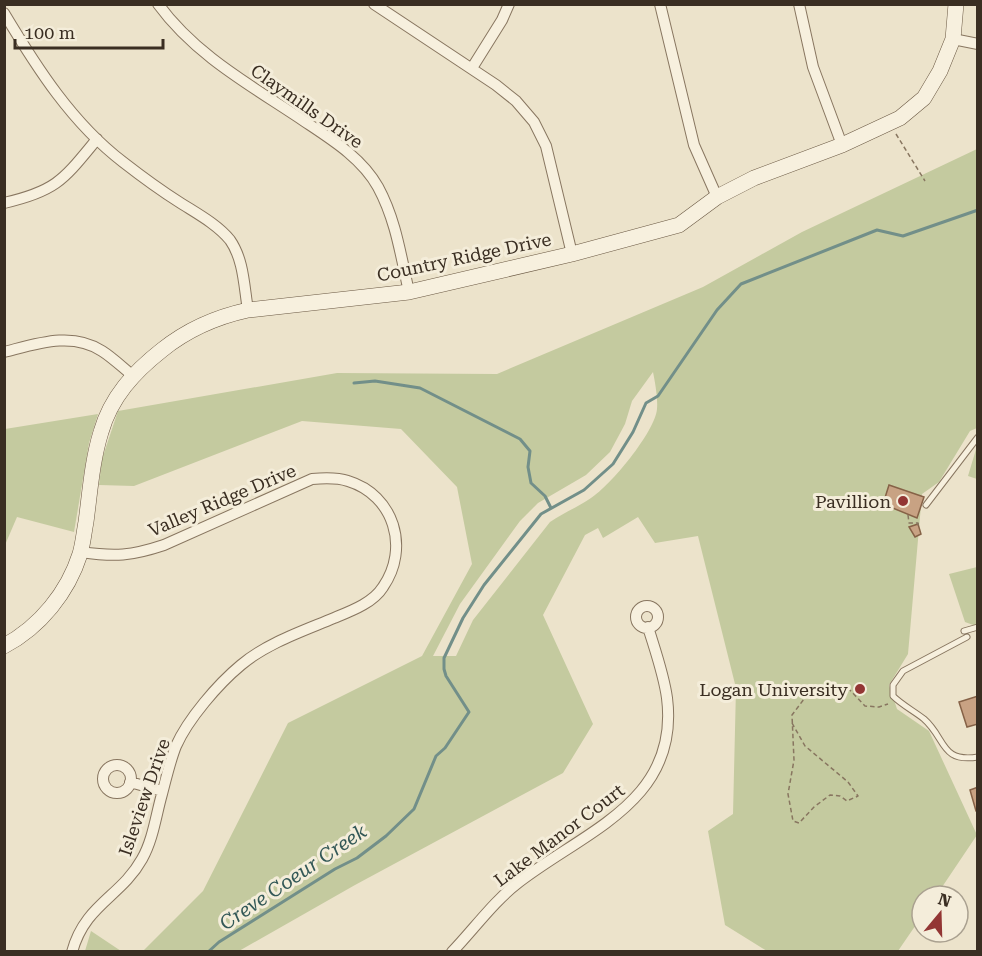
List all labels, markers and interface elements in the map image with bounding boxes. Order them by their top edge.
scale bar [15,12,164,50]
text: 100 m [24,22,75,43]
street label: Claymills Drive [247,60,367,152]
street label: Country Ridge Drive [375,228,553,286]
street label: Valley Ridge Drive [145,459,299,541]
place label: Pavillion [815,491,891,512]
marker: Pavillion [896,494,910,508]
place label: Logan University [699,679,848,700]
marker: Logan University [853,682,867,696]
street label: Isleview Drive [114,735,174,859]
street label: Lake Manor Court [490,779,628,891]
water label: Creve Coeur Creek [215,819,371,935]
north arrow [910,884,970,944]
text: N [936,889,954,911]

